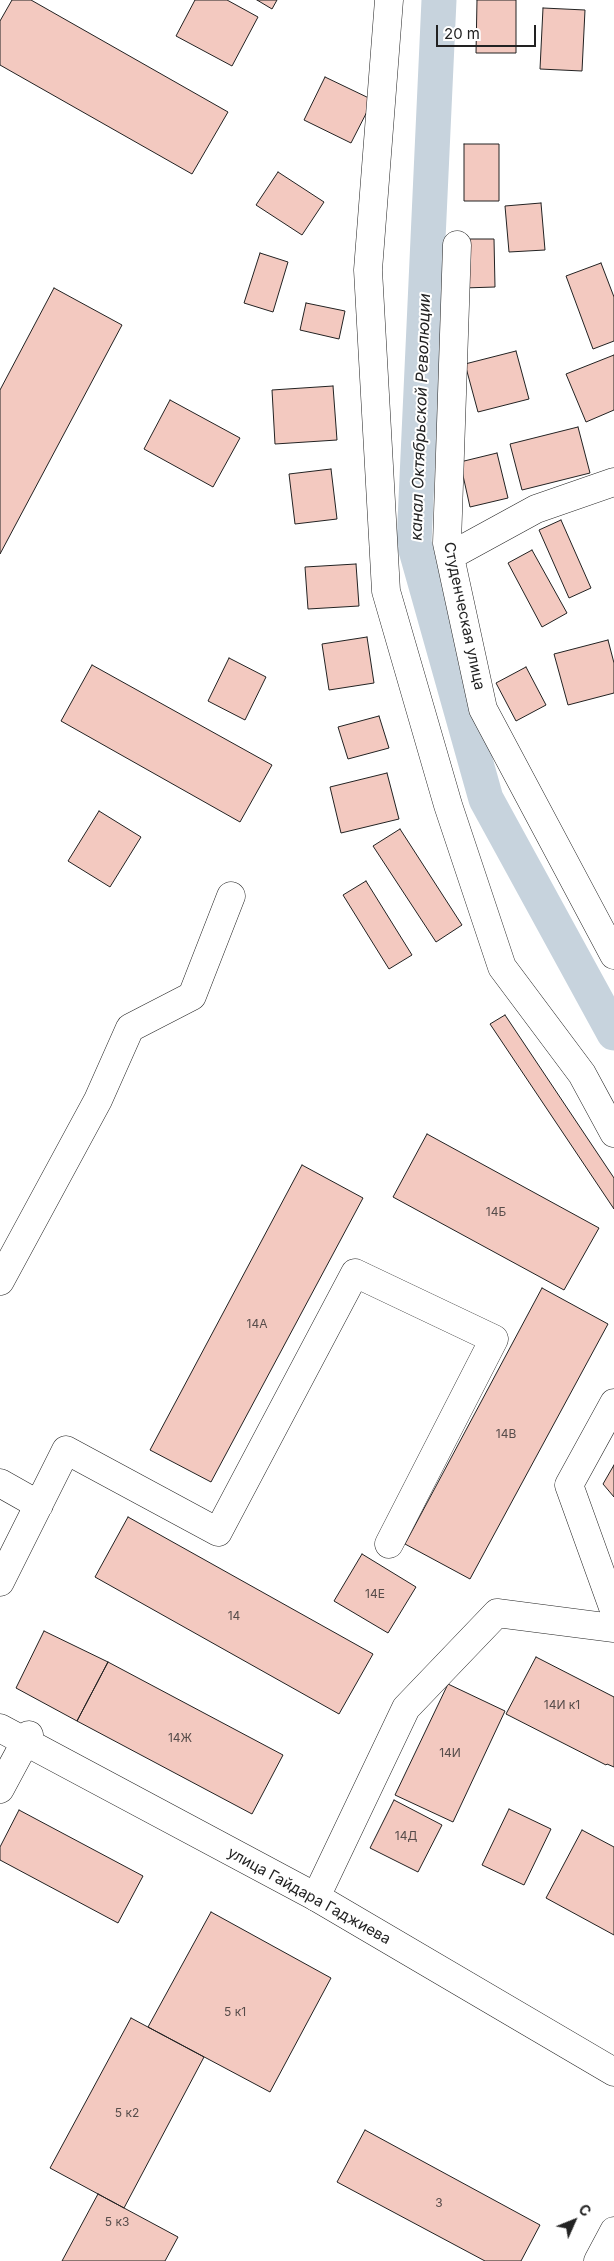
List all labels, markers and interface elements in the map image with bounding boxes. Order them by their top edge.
scale bar [439,15,539,47]
text: 20 m [444,24,480,43]
water label: канал Октябрьской Революции [407,293,435,541]
street label: Студенческая улица [440,540,488,692]
house number: 14Б [486,1205,506,1219]
house number: 14А [247,1317,267,1331]
house number: 14В [496,1427,516,1441]
house number: 14Е [365,1587,385,1601]
house number: 14 [228,1609,240,1623]
house number: 14И к1 [544,1698,580,1712]
house number: 14Ж [168,1731,192,1745]
house number: 14И [439,1746,461,1760]
house number: 14Д [395,1829,417,1843]
street label: улица Гайдара Гаджиева [224,1844,394,1948]
house number: 5 к1 [224,2005,246,2019]
house number: 5 к2 [115,2106,139,2120]
house number: 3 [435,2196,443,2210]
north arrow [549,2196,599,2246]
text: С [575,2201,595,2220]
house number: 5 к3 [105,2215,129,2229]

